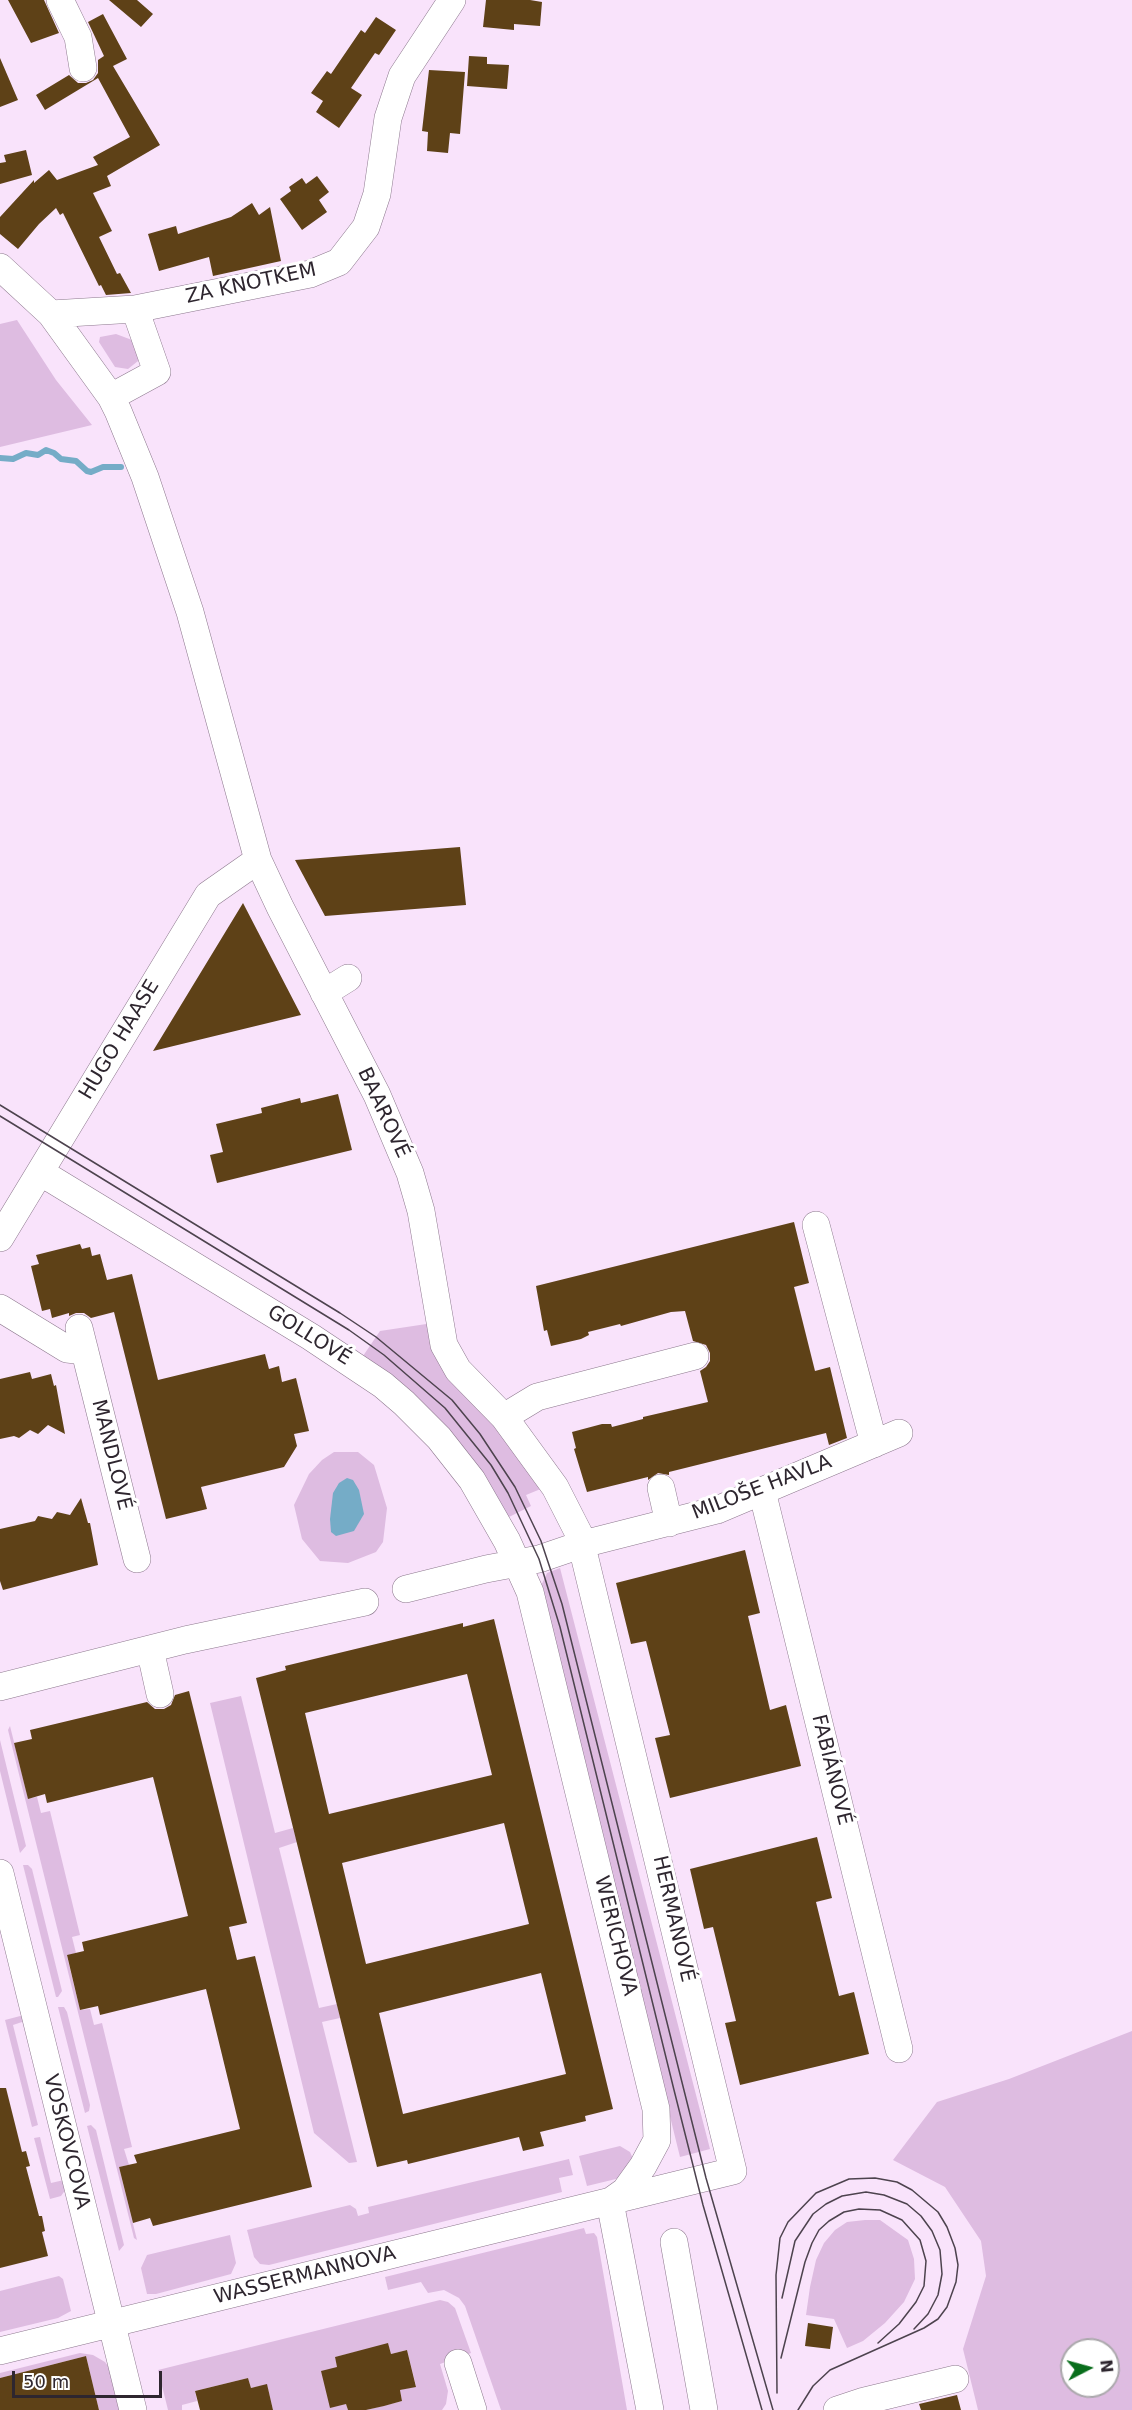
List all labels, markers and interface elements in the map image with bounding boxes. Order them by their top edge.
street label: ZA KNOTKEM [184,258,318,310]
street label: HUGO HAASE [75,976,165,1104]
street label: BAAROVÉ [352,1064,414,1162]
street label: GOLLOVÉ [263,1301,355,1371]
street label: MANDLOVÉ [86,1397,136,1513]
street label: MILOŠE HAVLA [689,1450,835,1526]
street label: FABIÁNOVÉ [806,1712,856,1828]
street label: HERMANOVÉ [647,1853,699,1985]
street label: WERICHOVA [589,1874,641,1998]
street label: VOSKOVCOVA [38,2072,94,2212]
street label: WASSERMANNOVA [212,2242,398,2310]
north arrow [1060,2338,1120,2398]
scale bar [15,2359,165,2397]
text: N [1096,2359,1117,2374]
text: 50 m [23,2371,69,2392]

